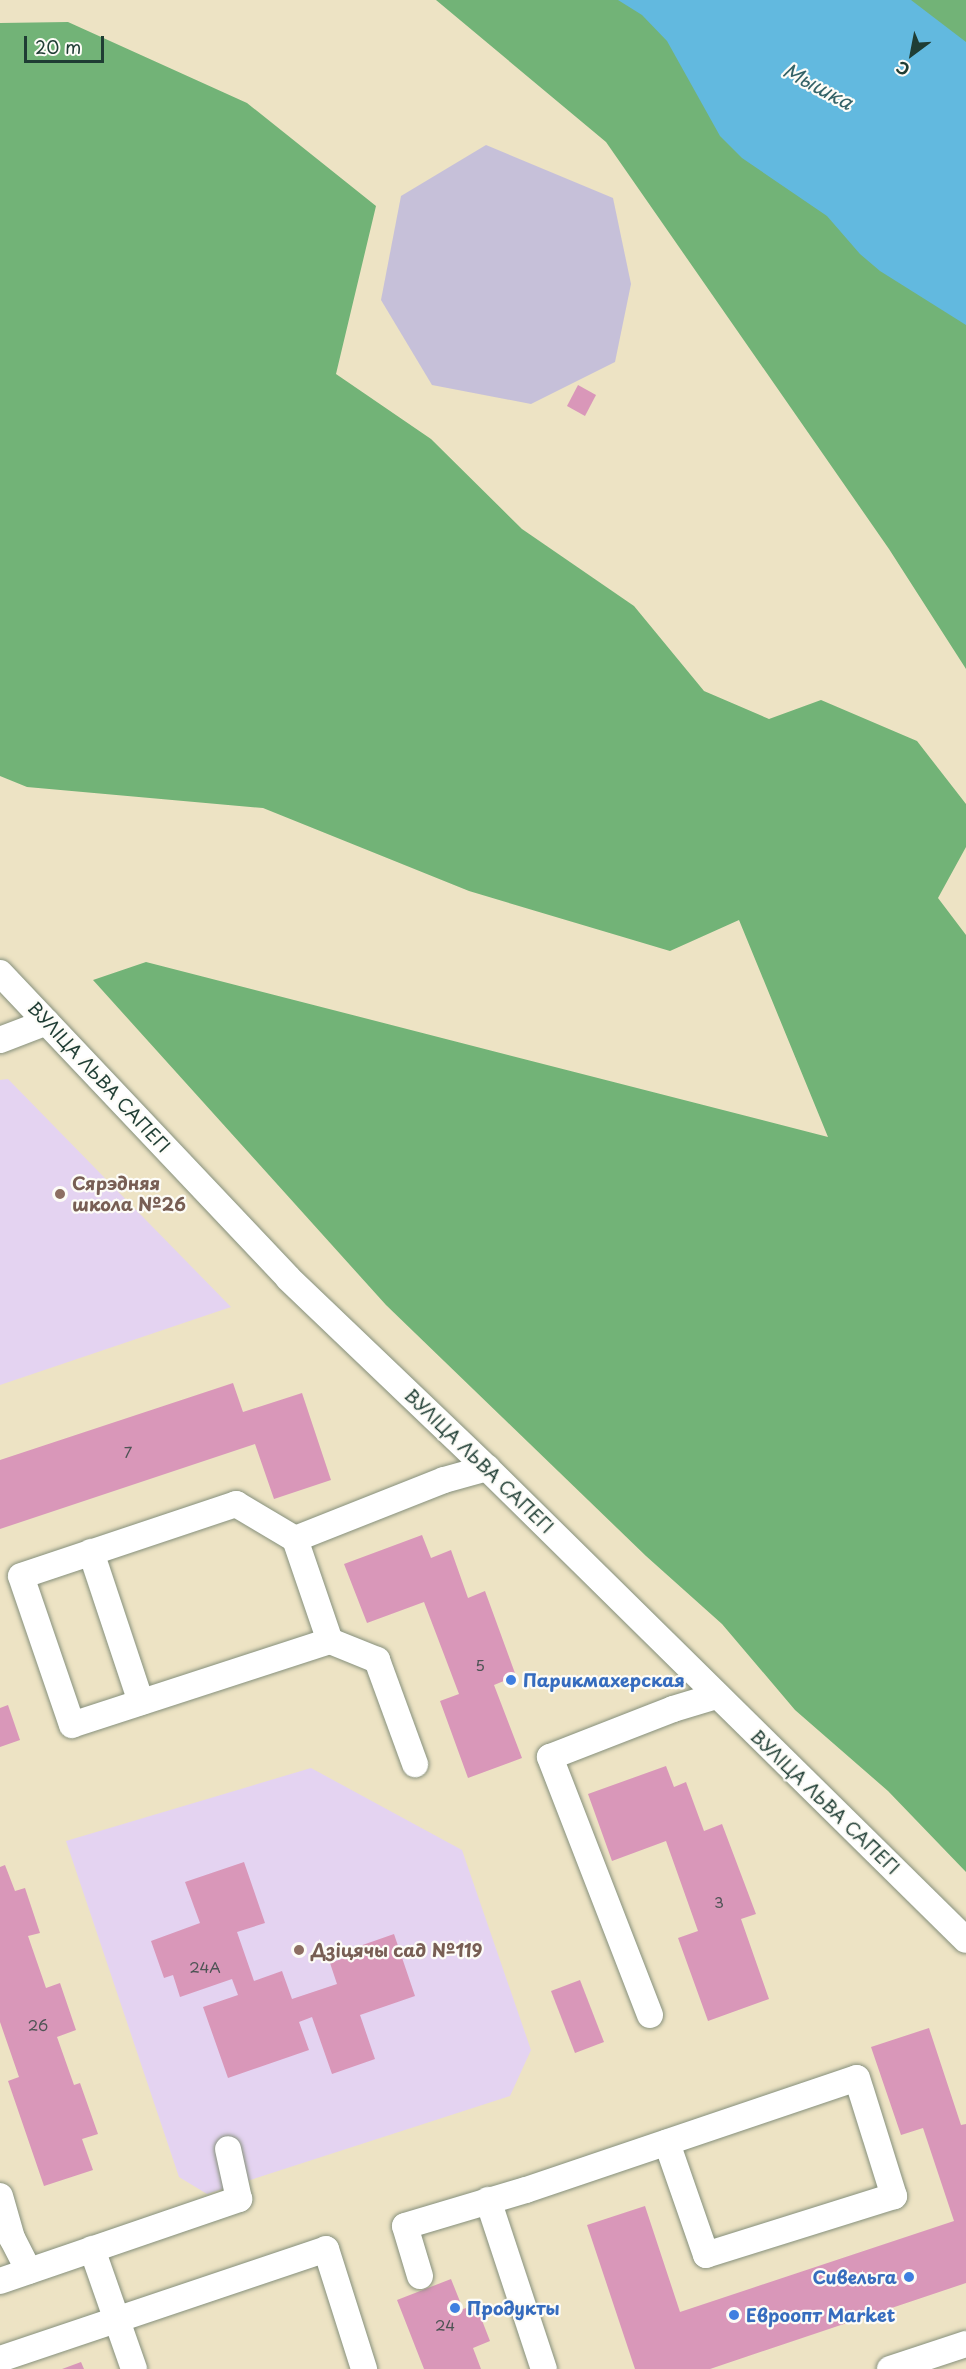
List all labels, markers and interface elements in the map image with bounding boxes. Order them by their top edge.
scale bar [27,24,106,62]
north arrow [882,24,942,84]
text: 20 m [35,33,81,60]
text: С [891,56,914,83]
water label: Мышка [779,58,857,114]
street label: ВУЛІЦА ЛЬВА САПЕГІ [23,997,175,1157]
place label: Сярэдняя школа №26 [72,1173,187,1216]
marker: Сярэдняя школа №26 [53,1187,67,1201]
street label: ВУЛІЦА ЛЬВА САПЕГІ [400,1384,558,1538]
house number: 7 [124,1443,132,1461]
house number: 5 [475,1656,485,1674]
place label: Парикмахерская [523,1669,685,1691]
marker: Парикмахерская [504,1673,518,1687]
street label: ВУЛІЦА ЛЬВА САПЕГІ [746,1725,904,1879]
house number: 3 [714,1893,724,1911]
place label: Дзіцячы сад №119 [311,1939,483,1961]
marker: Дзіцячы сад №119 [292,1943,306,1957]
house number: 24А [189,1958,221,1976]
house number: 26 [28,2016,48,2034]
place label: Сивельга [813,2266,897,2288]
marker: Сивельга [902,2270,916,2284]
place label: Продукты [467,2297,560,2319]
marker: Продукты [448,2301,462,2315]
place label: Евроопт Market [746,2304,895,2326]
marker: Евроопт Market [727,2308,741,2322]
house number: 24 [435,2316,455,2334]

